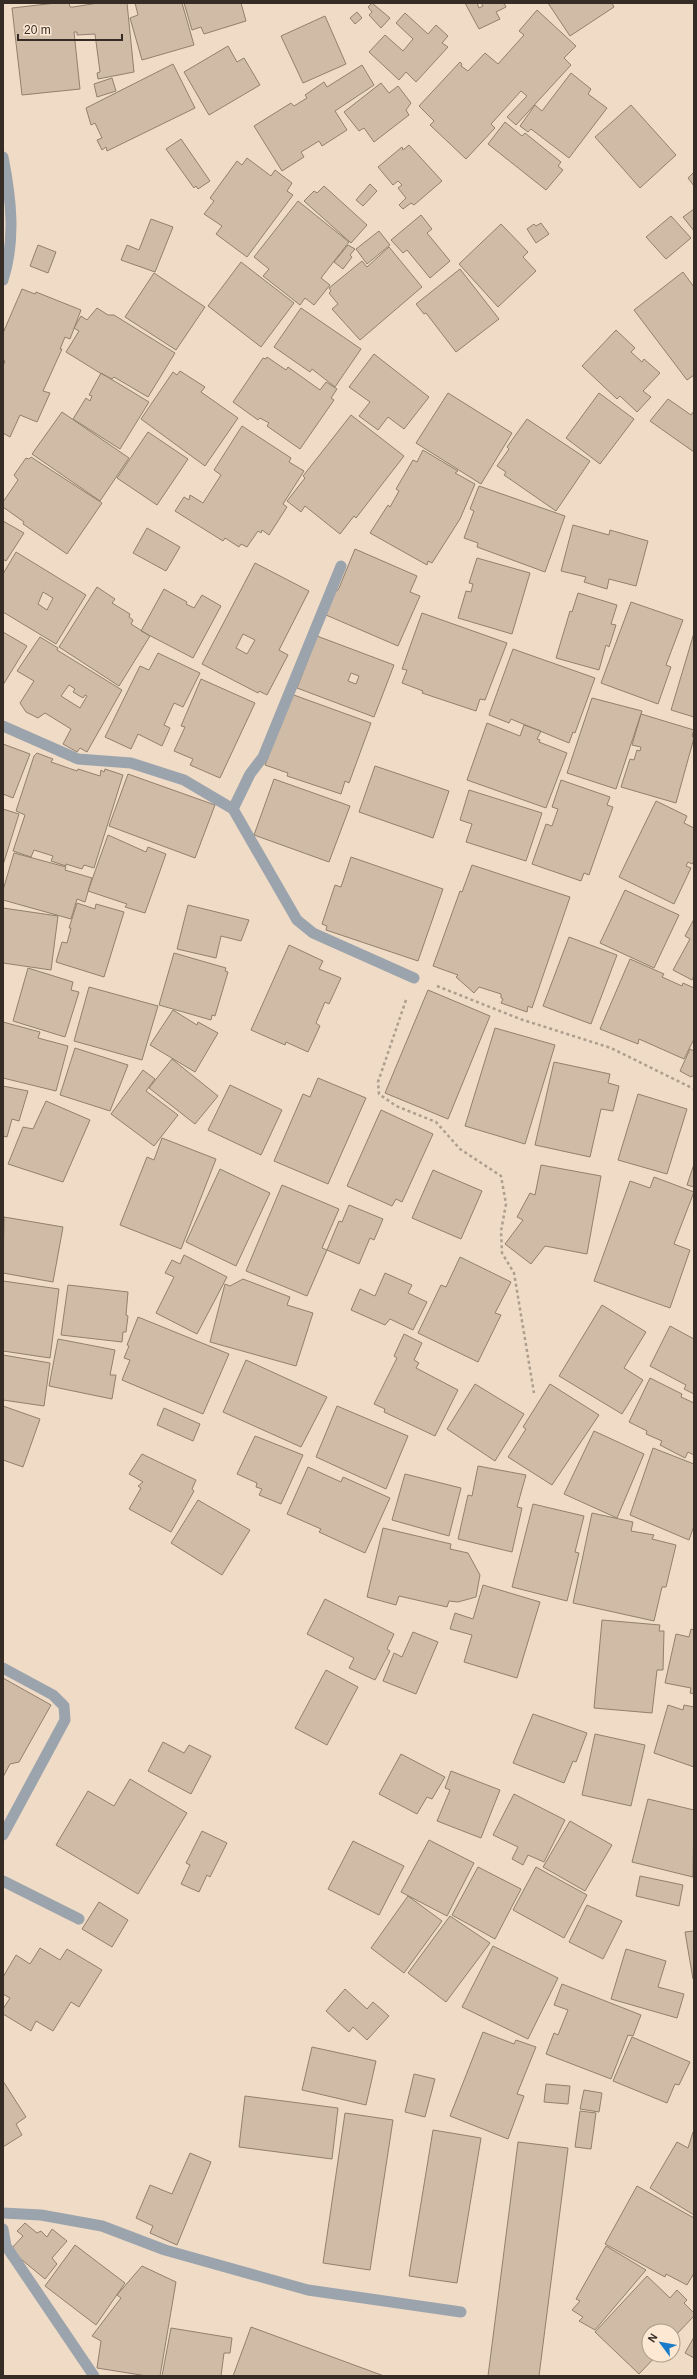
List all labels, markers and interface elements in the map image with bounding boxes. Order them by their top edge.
scale bar [18,16,122,42]
text: 20 m [24,23,51,37]
north arrow [641,2323,681,2363]
text: N [645,2331,660,2344]

